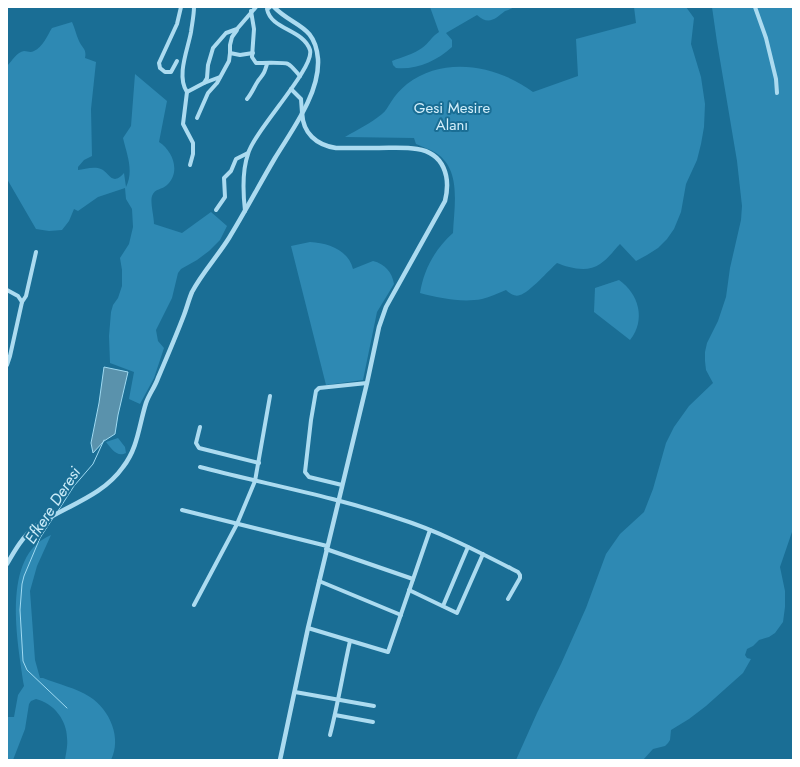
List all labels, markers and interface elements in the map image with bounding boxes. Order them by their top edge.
park label: Gesi Mesire Alanı [414,97,490,136]
water label: Efkere Deresi [19,462,86,548]

